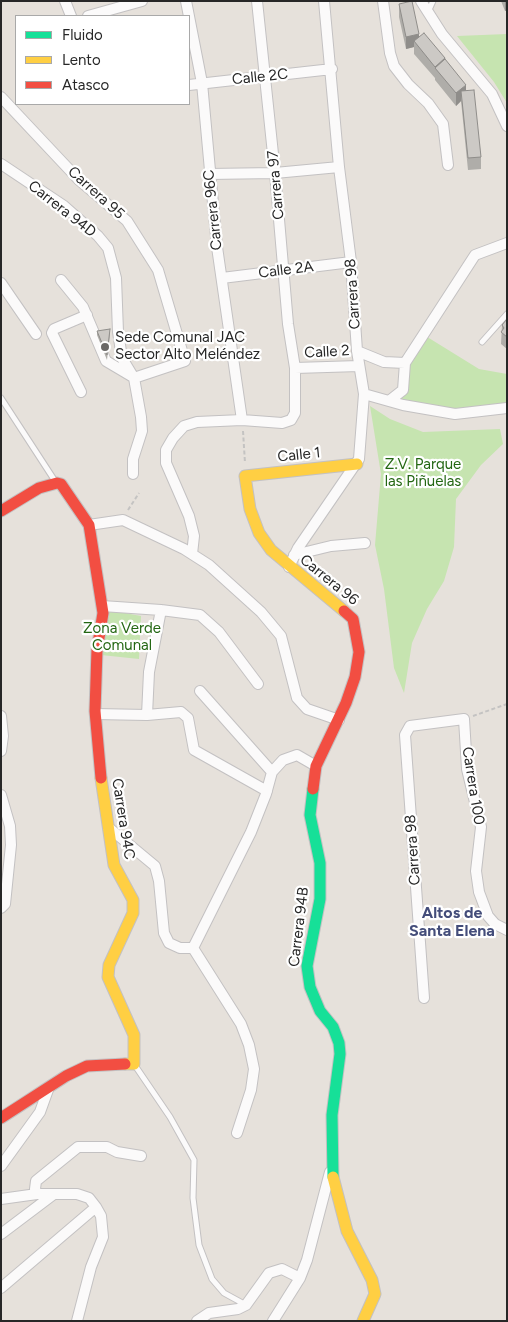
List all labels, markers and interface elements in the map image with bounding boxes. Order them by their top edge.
legend [15,15,190,105]
text: Fluido [62,26,103,44]
text: Lento [62,51,101,69]
street label: Calle 2C [231,65,289,89]
text: Atasco [62,76,109,94]
street label: Carrera 97 [264,149,288,221]
street label: Carrera 95 [64,163,128,223]
street label: Carrera 96C [200,169,226,251]
street label: Carrera 94D [24,177,100,241]
street label: Calle 2A [257,258,315,282]
street label: Carrera 98 [342,258,364,330]
place label: Sede Comunal JAC Sector Alto Meléndez [115,329,260,364]
marker: Sede Comunal JAC Sector Alto Meléndez [99,341,111,353]
street label: Calle 2 [304,342,350,362]
street label: Calle 1 [277,444,321,466]
park label: Z.V. Parque las Piñuelas [385,456,461,491]
street label: Carrera 96 [296,551,362,609]
park label: Zona Verde Comunal [83,620,161,655]
street label: Carrera 100 [458,746,488,826]
street label: Carrera 94C [108,777,138,861]
street label: Carrera 98 [402,814,424,886]
street label: Carrera 94B [285,886,313,968]
district label: Altos de Santa Elena [409,903,495,941]

